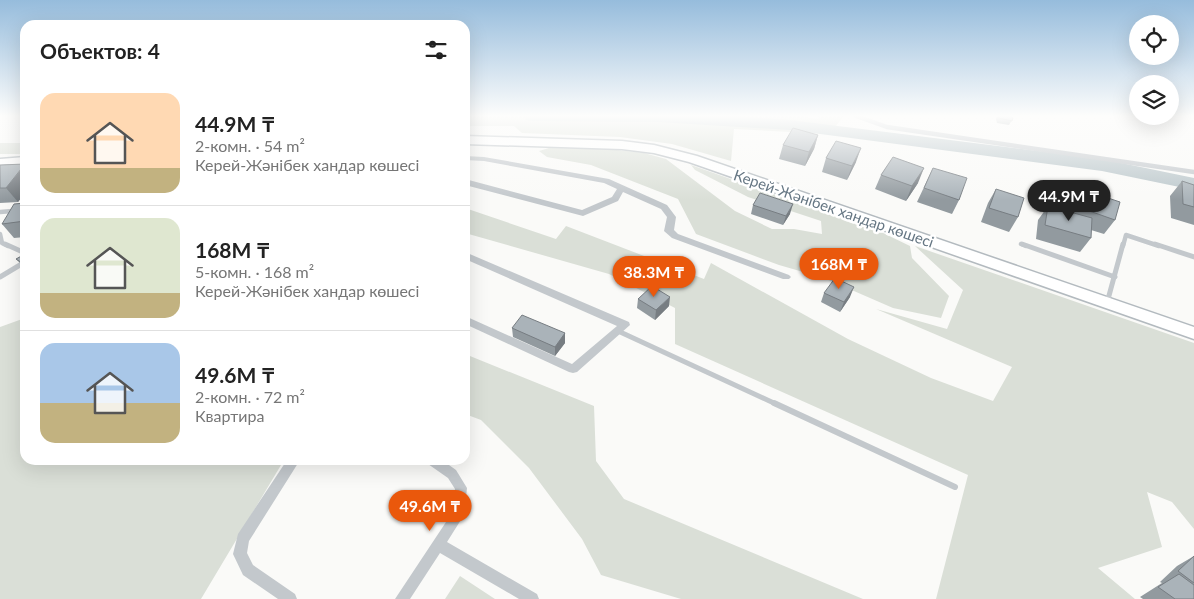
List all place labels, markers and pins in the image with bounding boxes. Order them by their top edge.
pin: 44.9M ₸ [1023,180,1115,222]
pin: 168M ₸ [798,248,880,290]
pin: 38.3M ₸ [608,256,700,298]
pin: 49.6M ₸ [384,490,476,532]

